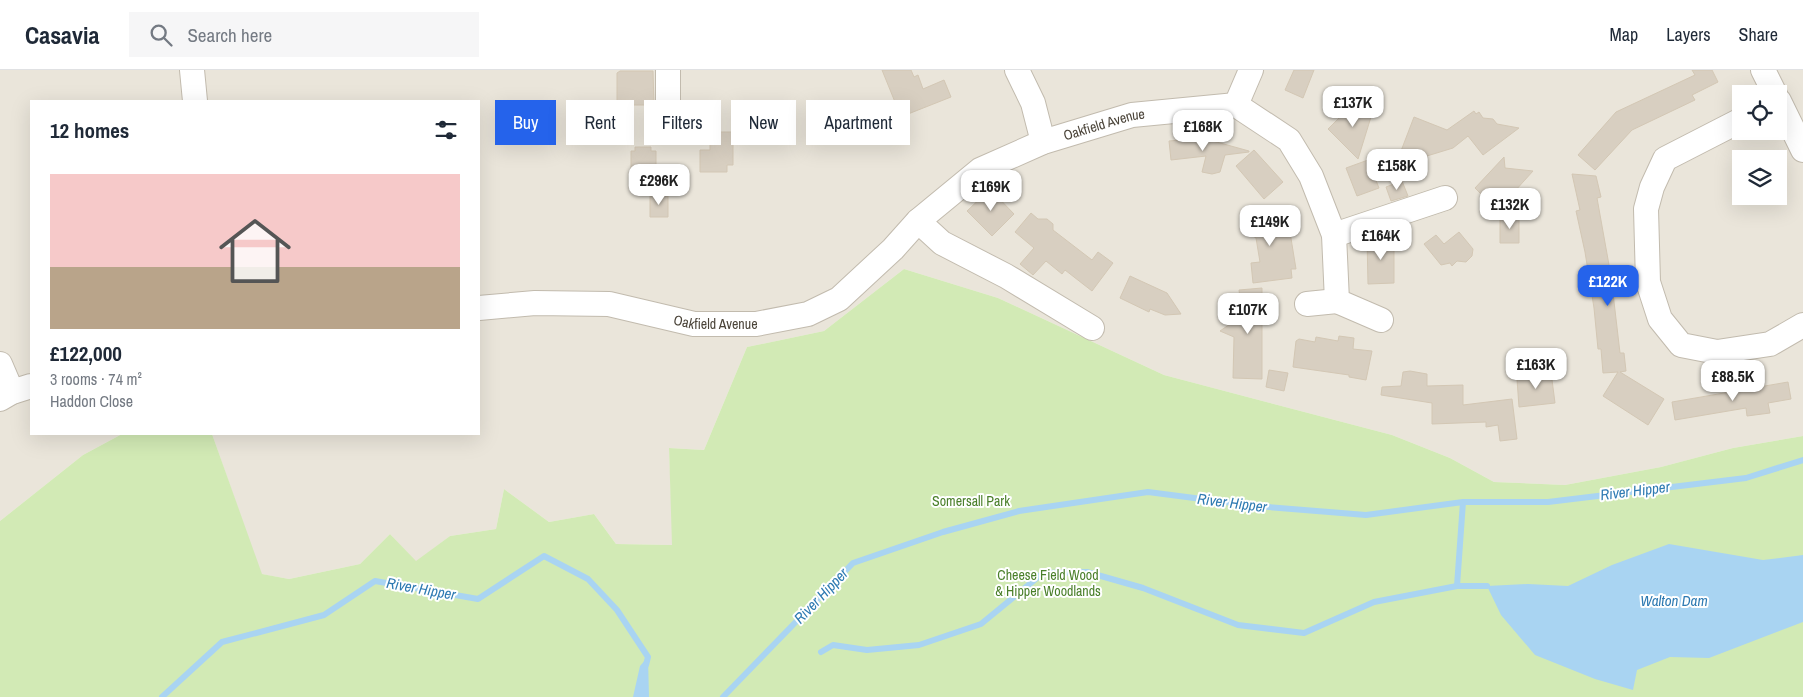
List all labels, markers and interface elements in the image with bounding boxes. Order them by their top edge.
search box [129,12,479,57]
text: Casavia [25,19,99,51]
icon: search [147,21,175,49]
text: Search here [187,22,272,48]
text: Map [1610,22,1638,47]
text: Layers [1666,22,1711,47]
text: Share [1739,22,1778,47]
pin: £137K [1318,85,1388,128]
map controls [1732,85,1787,205]
button: locate [1732,85,1787,140]
text: £137K [1334,91,1372,113]
chip: Buy [495,100,556,145]
chip: Rent [566,100,634,145]
chip: Filters [644,100,721,145]
chip: New [731,100,796,145]
chip: Apartment [806,100,910,145]
street label: Oakfield Avenue [1061,105,1146,144]
pin: £168K [1168,109,1238,152]
text: £168K [1184,115,1222,137]
text: 12 homes [50,116,129,145]
icon: filters [432,116,460,144]
pin: £158K [1362,148,1432,191]
button: layers [1732,150,1787,205]
text: £158K [1378,154,1416,176]
pin: £296K [624,164,694,206]
text: £296K [640,169,678,191]
pin: £169K [956,170,1026,212]
text: £169K [972,175,1010,197]
pin: £132K [1475,188,1545,230]
text: £132K [1491,193,1529,215]
pin: £149K [1235,204,1305,247]
icon: home [210,206,300,296]
text: £149K [1251,210,1289,232]
pin: £164K [1346,218,1416,261]
text: £164K [1362,224,1400,246]
pin: £122K [1573,264,1643,307]
text: £122K [1589,270,1627,292]
pin: £107K [1213,292,1283,335]
text: £107K [1229,298,1267,320]
street label: Oakfield Avenue [672,311,758,333]
text: £122,000 [50,339,122,368]
pin: £163K [1501,348,1571,390]
text: £163K [1517,353,1555,375]
pin: £88.5K [1692,360,1774,402]
text: £88.5K [1712,365,1754,387]
text: 3 rooms · 74 m² [50,368,142,390]
text: Haddon Close [50,390,133,412]
water label: River Hipper [1599,476,1672,505]
water label: River Hipper [1196,488,1269,517]
park label: Somersall Park [932,492,1010,510]
water label: River Hipper [789,563,853,628]
park label: Cheese Field Wood & Hipper Woodlands [995,566,1101,600]
water label: River Hipper [385,572,458,605]
water label: Walton Dam [1640,590,1708,611]

